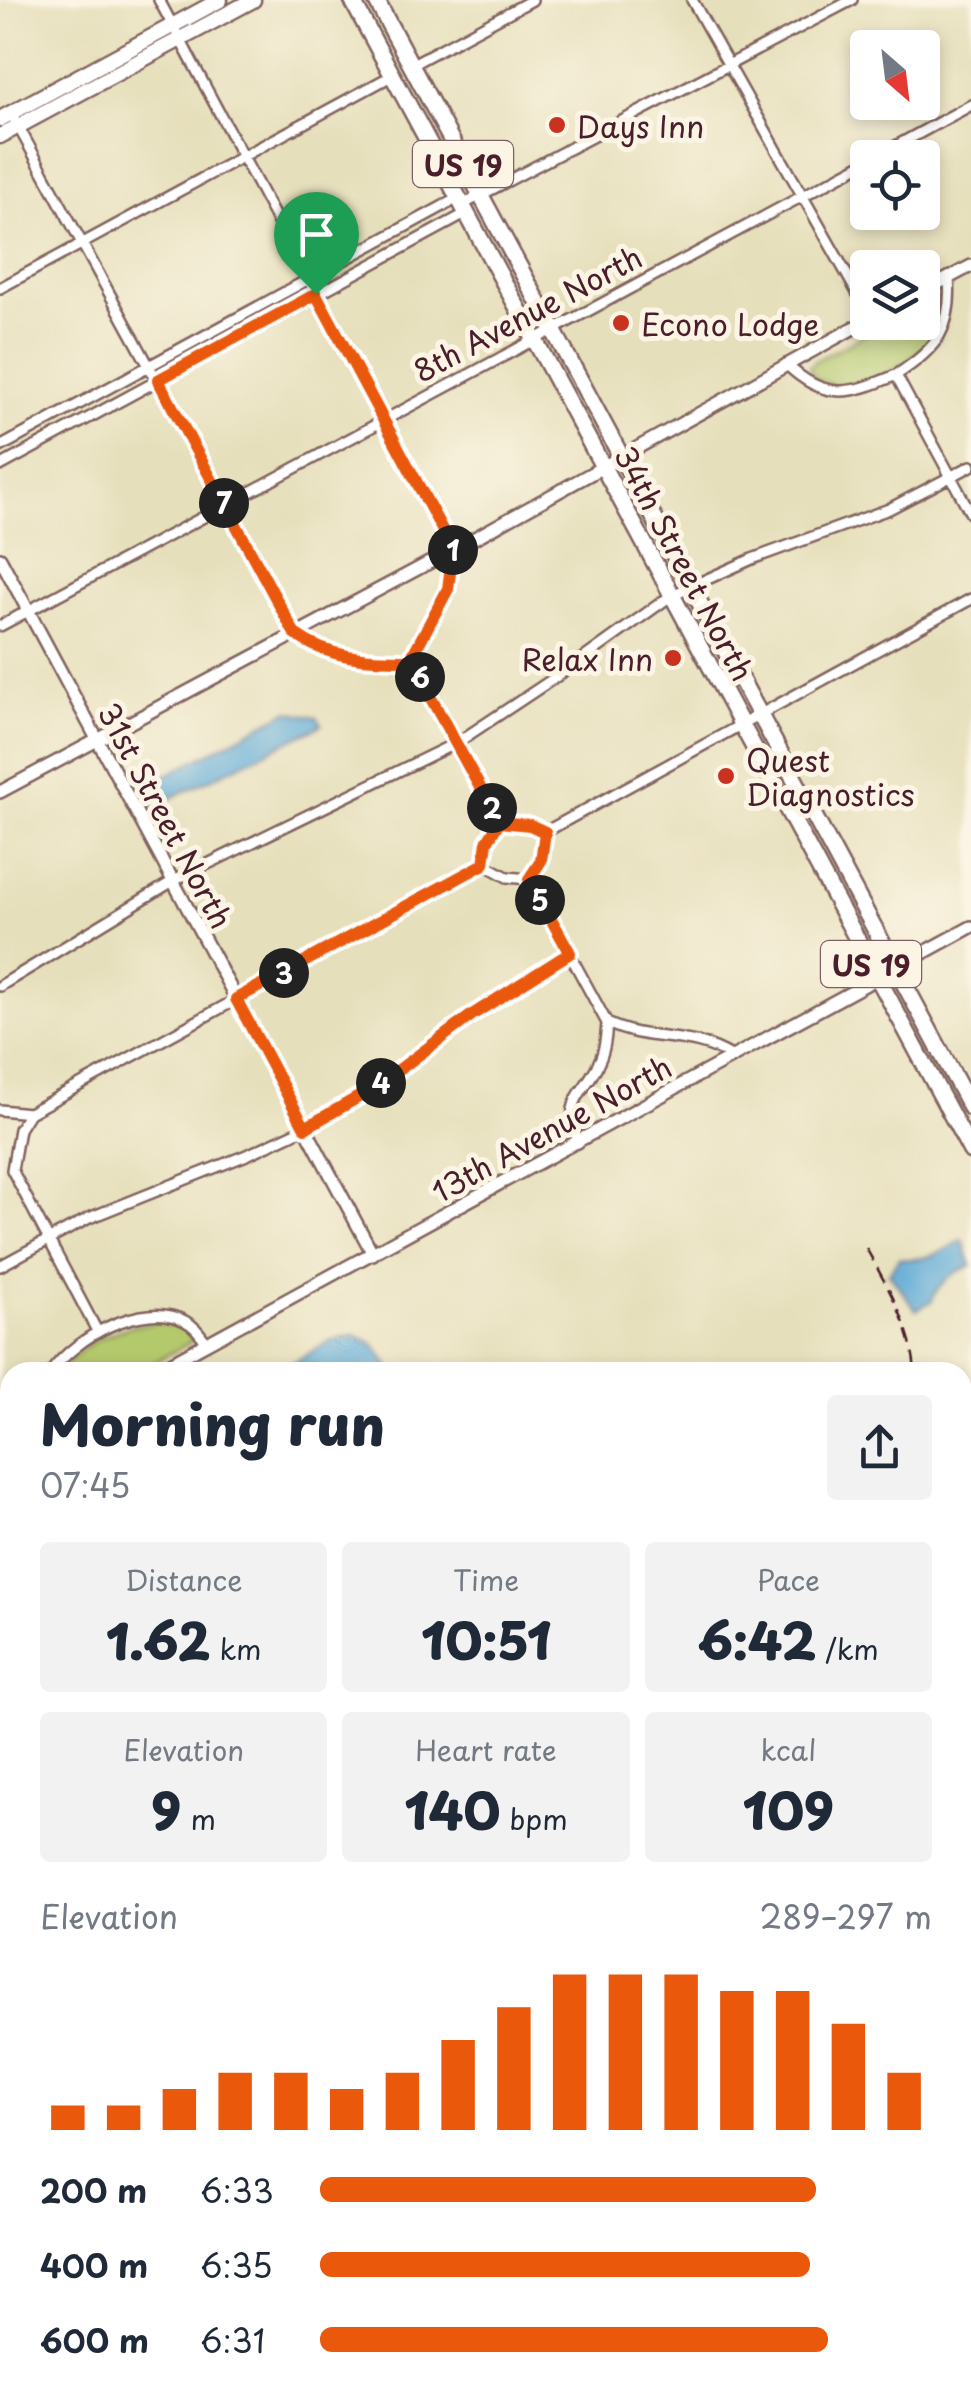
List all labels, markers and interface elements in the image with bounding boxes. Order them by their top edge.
north arrow [850,30,940,120]
map controls [850,30,940,340]
place label: Days Inn [577,103,704,148]
marker: Days Inn [546,114,568,136]
button: locate [850,140,940,230]
road number: US 19 [413,141,513,187]
pin [274,192,359,295]
icon: arrive [289,207,344,262]
street label: 8th Avenue North [405,234,649,392]
button: layers [850,250,940,340]
place label: Econo Lodge [641,301,819,346]
marker: Econo Lodge [610,312,632,334]
street label: 34th Street North [604,438,766,688]
pin: 7 [199,478,249,528]
text: 7 [216,481,232,524]
pin: 1 [428,525,478,575]
text: 1 [446,528,460,571]
place label: Relax Inn [522,636,653,681]
marker: Relax Inn [662,647,684,669]
pin: 6 [395,652,445,702]
text: 6 [410,655,430,698]
street label: 31st Street North [87,694,245,936]
place label: Quest Diagnostics [746,737,915,816]
marker: Quest Diagnostics [715,765,737,787]
pin: 2 [467,783,517,833]
text: 2 [482,786,502,829]
pin: 5 [515,875,565,925]
text: 5 [531,878,549,921]
road number: US 19 [821,941,921,987]
pin: 3 [259,948,309,998]
text: 3 [275,951,293,994]
street label: 13th Avenue North [423,1043,679,1213]
pin: 4 [356,1058,406,1108]
text: 4 [371,1061,391,1104]
text: Morning run [40,1382,385,1465]
button: share [827,1395,932,1500]
text: 07:45 [40,1461,130,1509]
text: Distance [125,1558,242,1601]
text: Time [453,1558,519,1601]
text: Pace [757,1558,820,1601]
text: 1.62 [106,1601,210,1677]
text: 10:51 [421,1601,551,1677]
text: 6:42 [698,1601,816,1677]
text: km [210,1627,262,1670]
text: /km [816,1627,879,1670]
text: Elevation [123,1728,244,1771]
text: Heart rate [415,1728,557,1771]
text: kcal [760,1728,816,1771]
text: 9 [151,1771,181,1847]
text: 140 [404,1771,501,1847]
text: 109 [743,1771,834,1847]
text: m [181,1797,216,1840]
text: bpm [501,1797,568,1840]
text: Elevation [40,1892,178,1940]
text: 289–297 m [760,1892,932,1940]
text: 200 m [40,2166,147,2214]
text: 6:33 [200,2166,274,2214]
text: 400 m [40,2241,148,2289]
text: 6:35 [200,2241,273,2289]
text: 600 m [40,2316,149,2364]
text: 6:31 [200,2316,265,2364]

